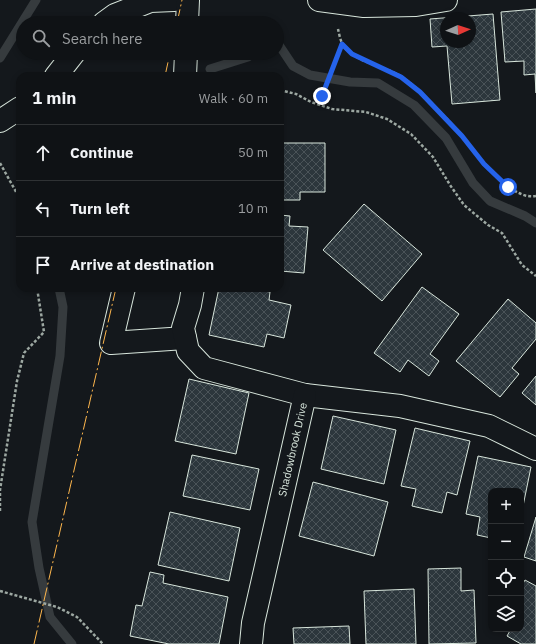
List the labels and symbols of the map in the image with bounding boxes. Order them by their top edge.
north arrow [440,12,476,48]
route end [313,87,331,105]
route start [499,178,517,196]
street label: Shadowbrook Drive [275,401,310,498]

